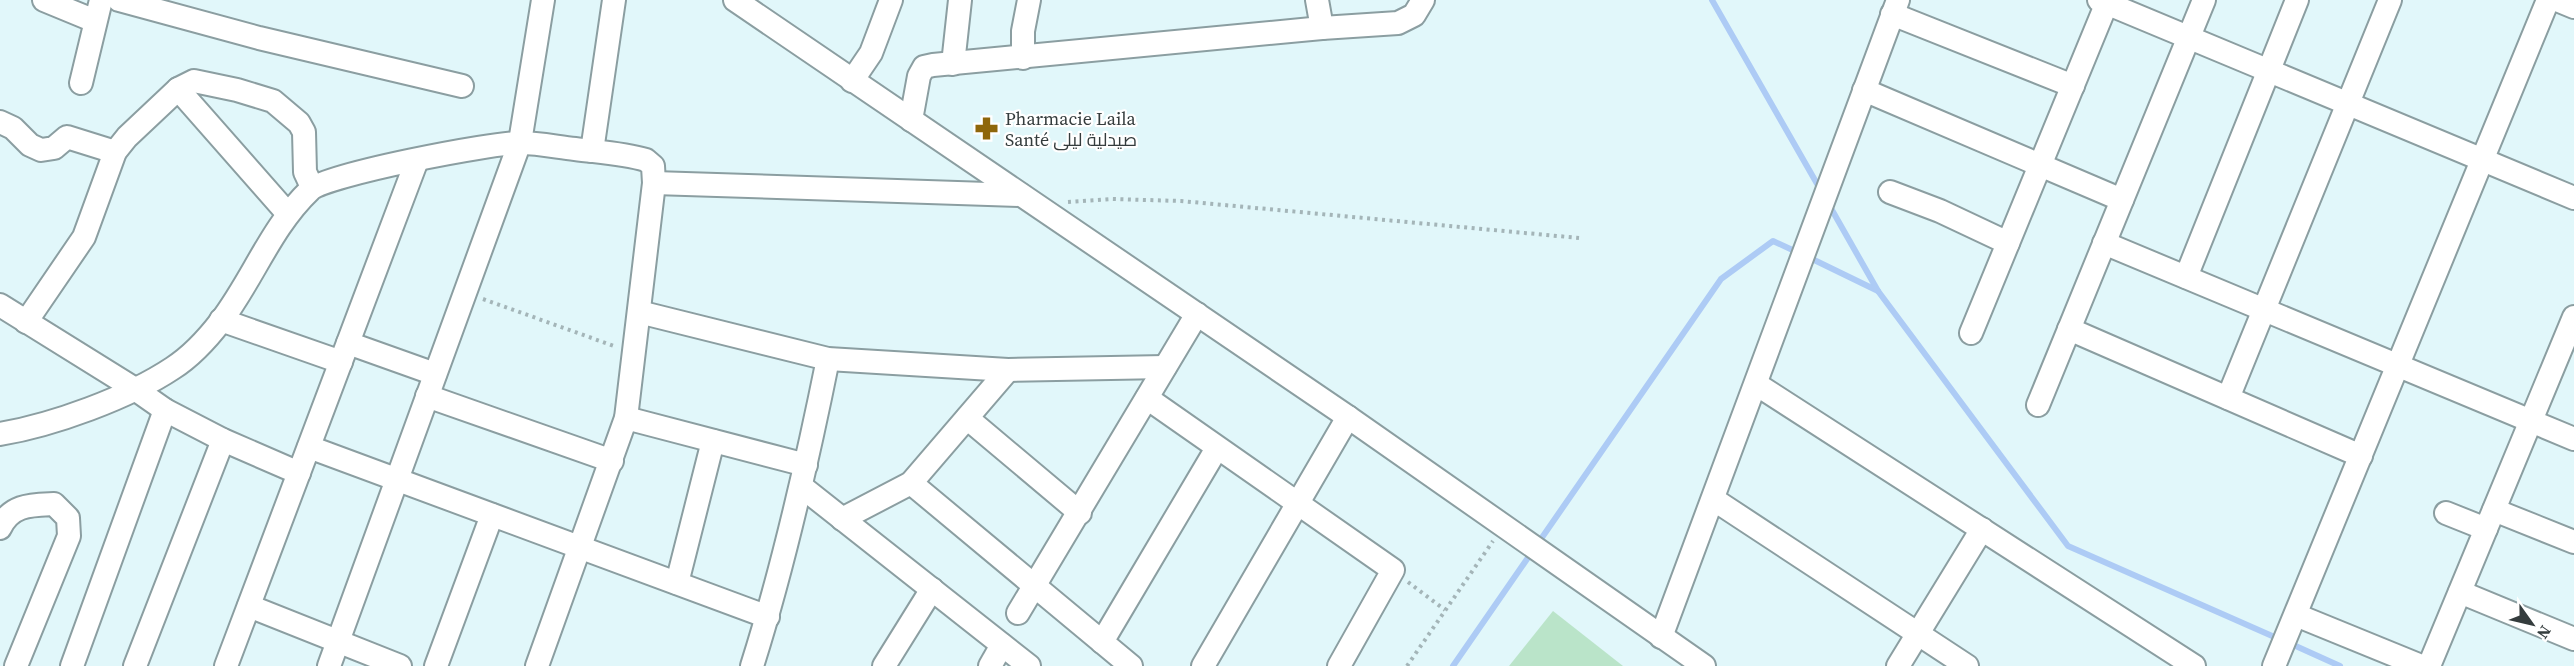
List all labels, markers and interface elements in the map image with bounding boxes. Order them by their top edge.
place label: Pharmacie Laila Santé صيدلية ليلى [1005,106,1137,152]
pharmacy icon: Pharmacie Laila Santé صيدلية ليلى [974,115,1000,141]
north arrow [2502,594,2562,654]
text: N [2532,621,2557,644]

